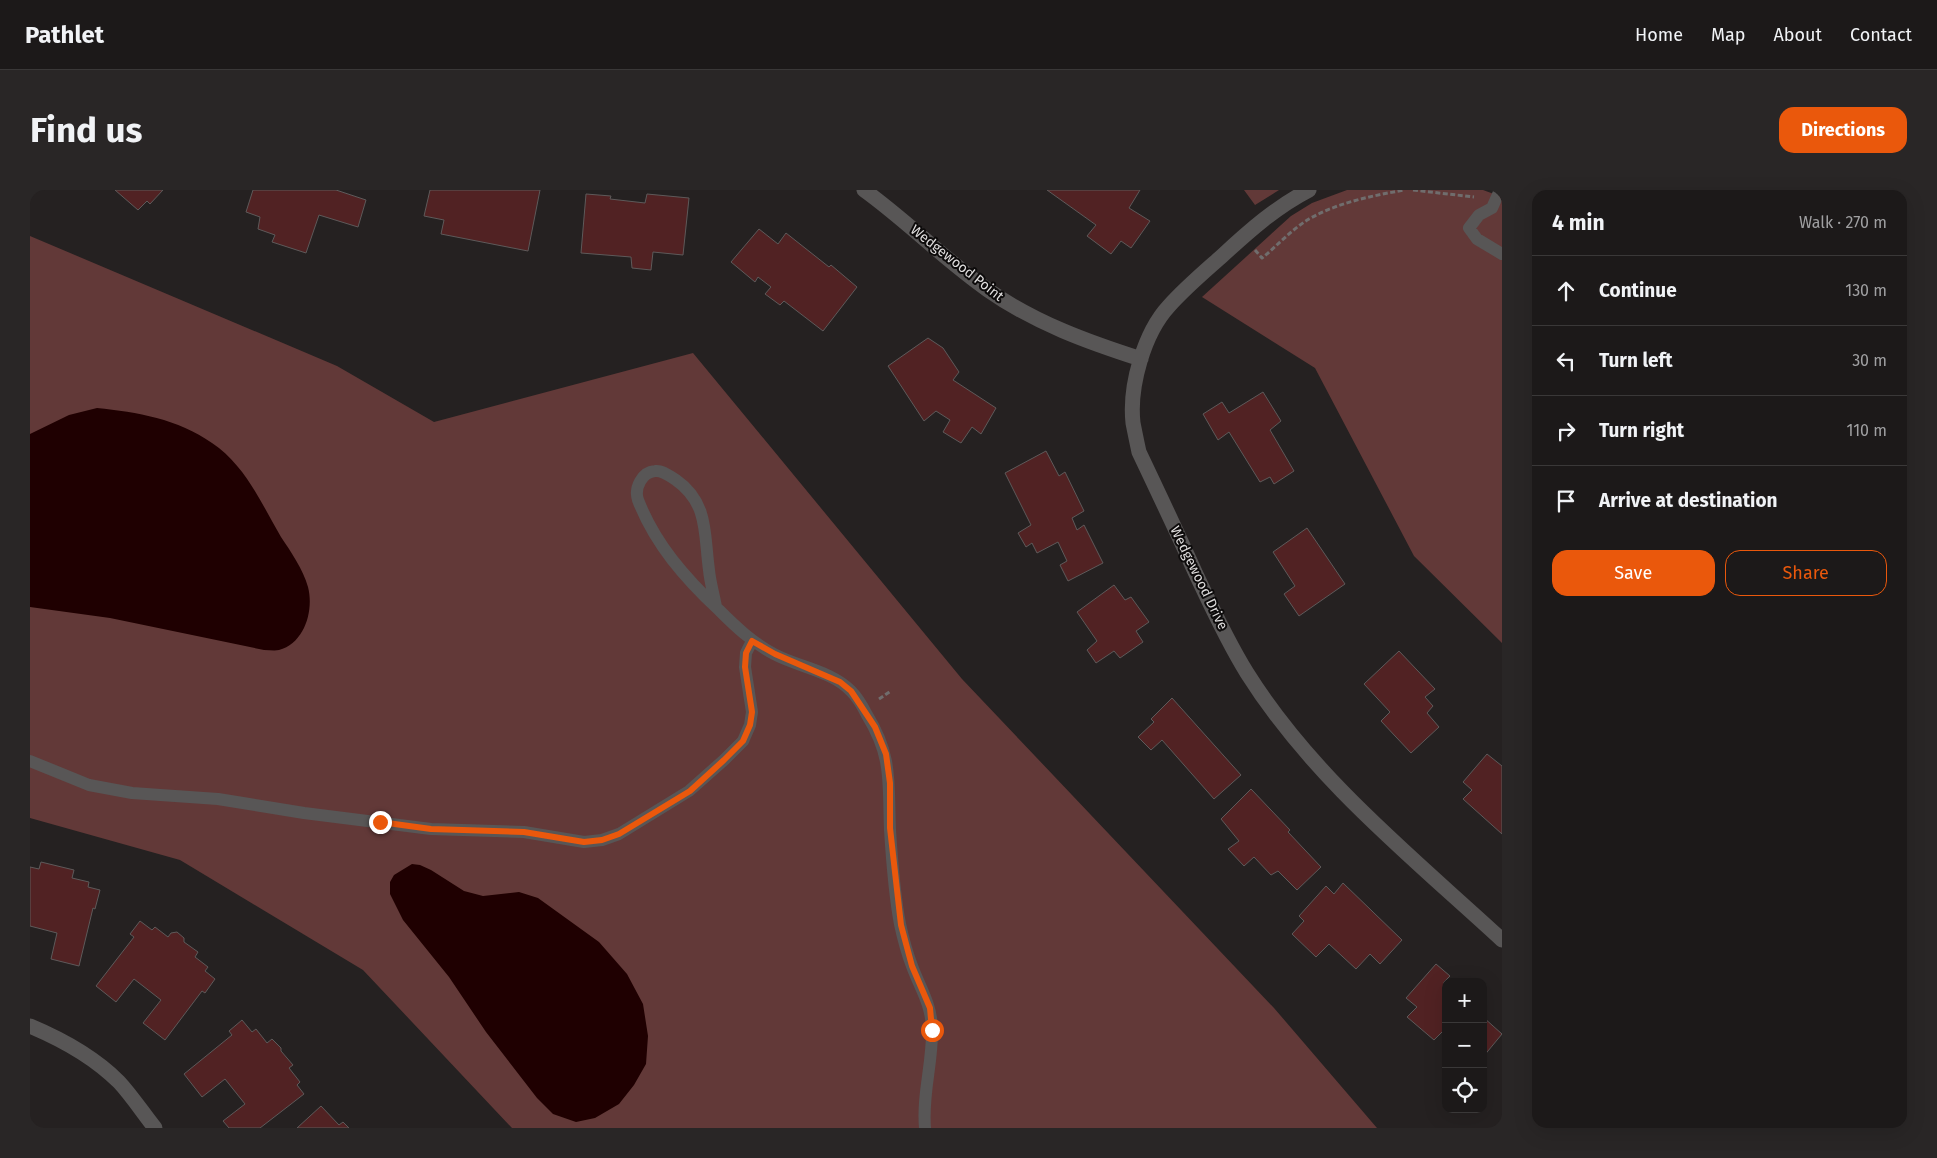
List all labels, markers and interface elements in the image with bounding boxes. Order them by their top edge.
text: Pathlet [25,21,104,49]
text: Home [1635,24,1683,46]
text: Map [1711,24,1745,46]
text: About [1773,24,1822,46]
text: Contact [1850,24,1912,46]
button: Directions [1779,107,1907,153]
text: Find us [30,109,142,151]
text: 4 min [1552,210,1605,236]
text: Walk · 270 m [1799,213,1887,232]
street label: Wedgewood Point [907,221,1008,305]
icon: ahead [1552,277,1580,305]
text: Continue [1599,279,1677,302]
text: 130 m [1845,281,1887,300]
icon: left [1552,347,1580,375]
text: Turn left [1599,349,1673,372]
text: 30 m [1852,351,1887,370]
icon: right [1552,417,1580,445]
text: Turn right [1599,419,1684,442]
text: 110 m [1846,421,1887,440]
icon: arrive [1552,487,1580,515]
text: Arrive at destination [1599,489,1778,512]
street label: Wedgewood Drive [1166,523,1232,633]
button: Save [1552,550,1715,596]
button: Share [1725,550,1887,596]
route end [369,811,392,834]
map controls [1442,978,1487,1113]
button: + [1442,978,1487,1023]
route start [921,1019,944,1042]
button: − [1442,1023,1487,1068]
button: locate [1442,1068,1487,1113]

